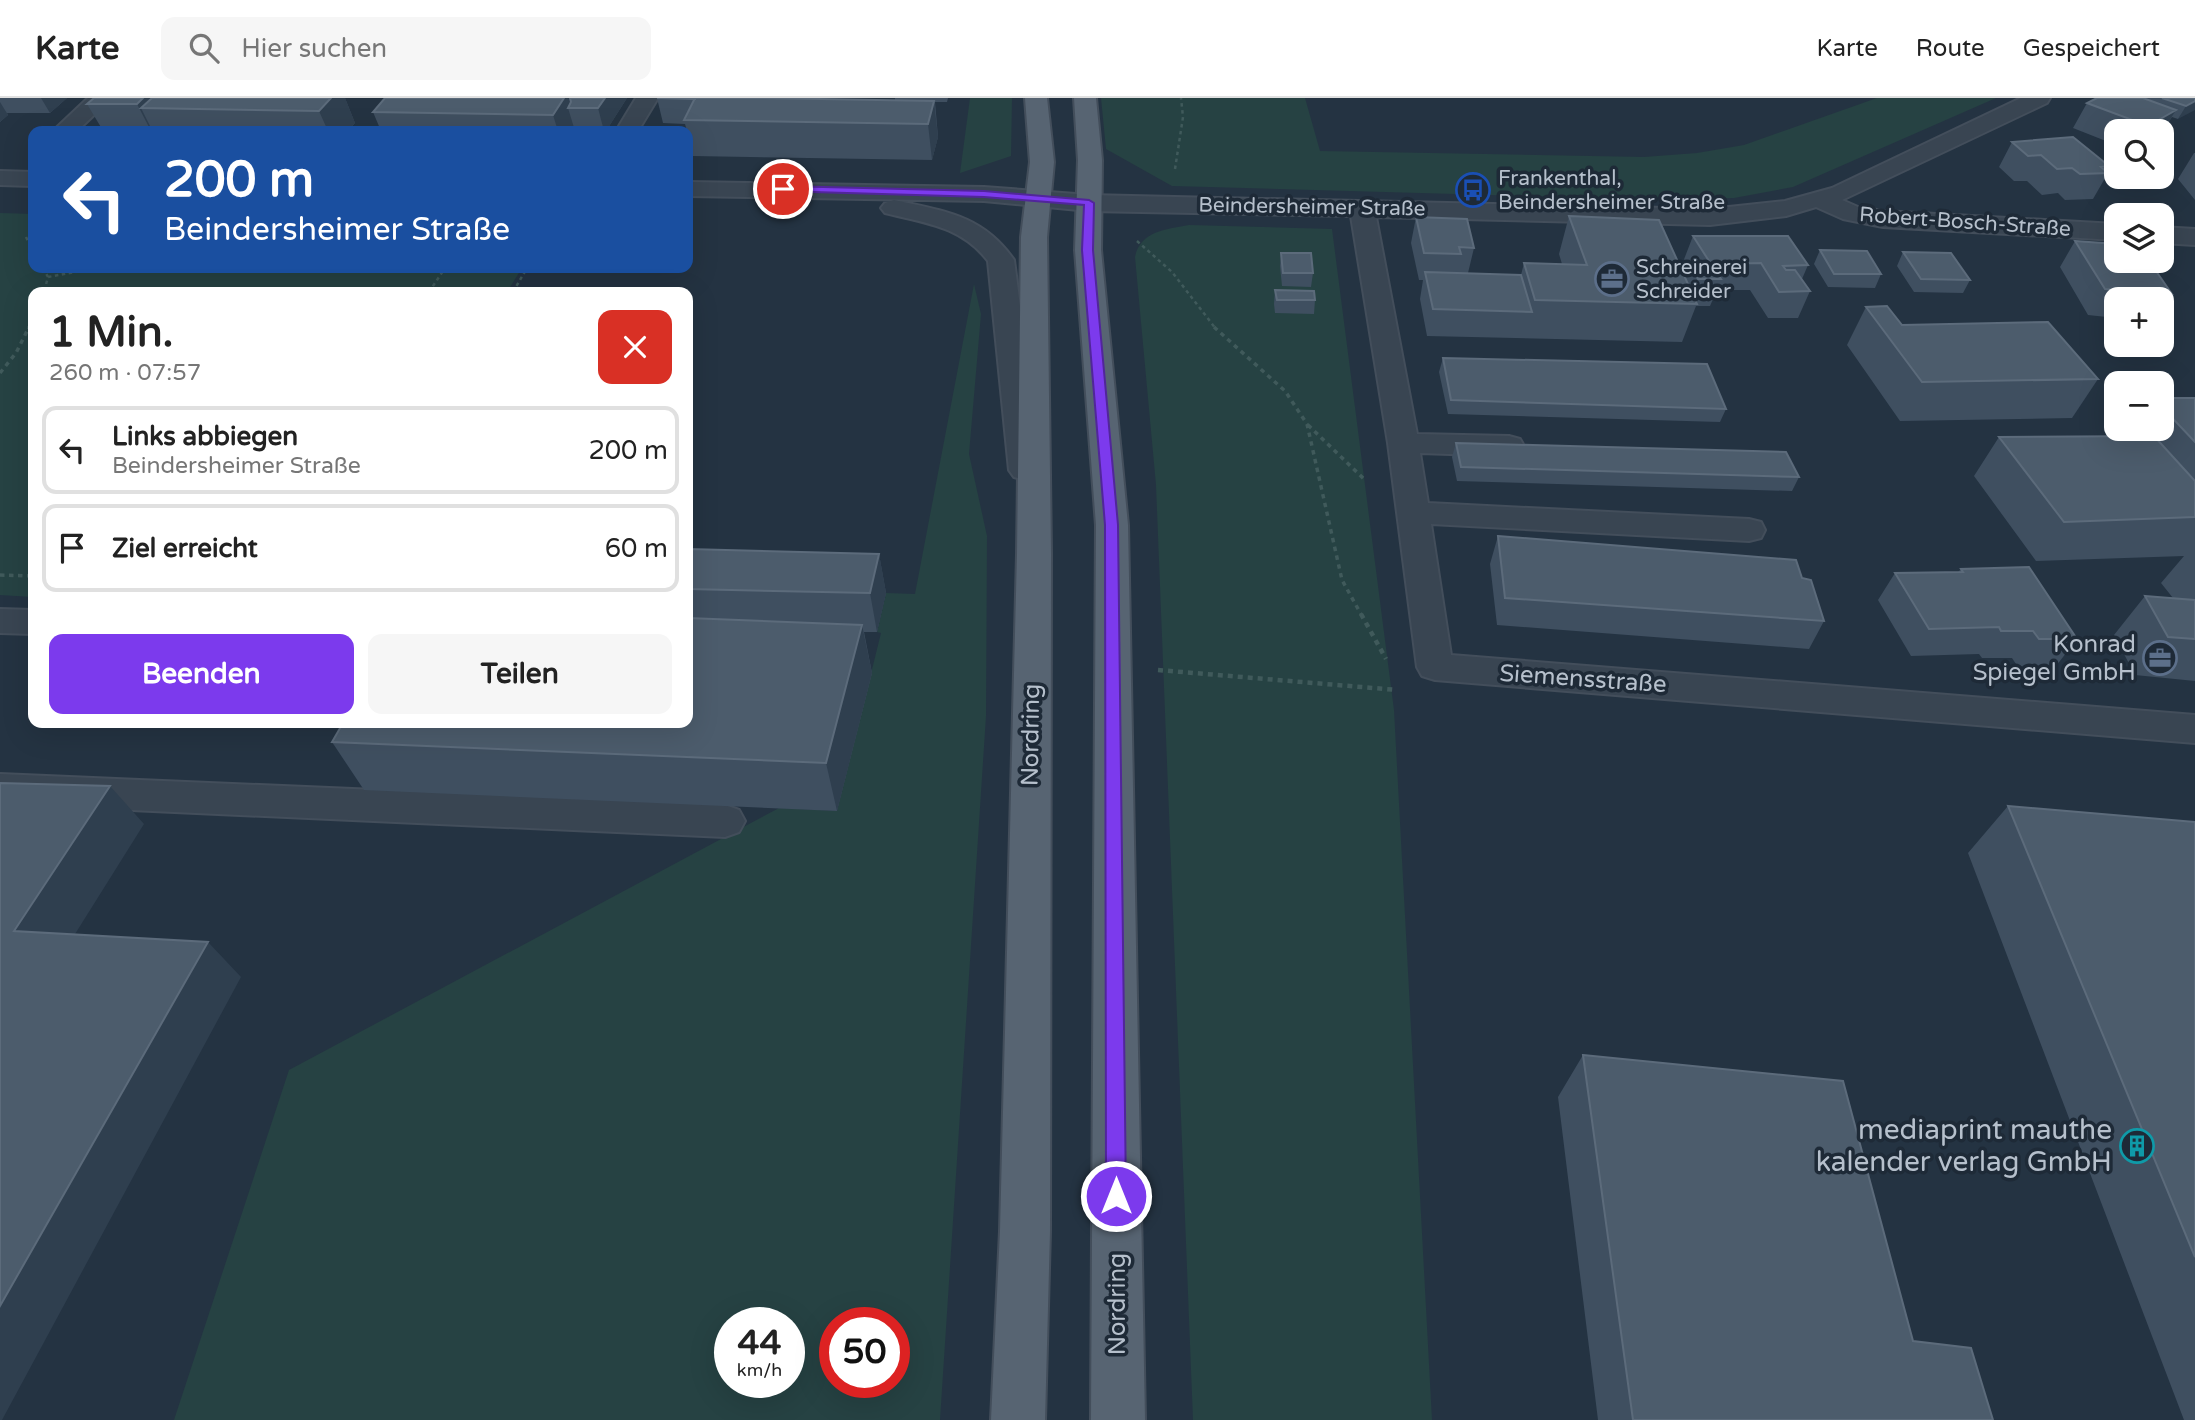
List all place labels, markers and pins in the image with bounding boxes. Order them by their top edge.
pin [753,159,813,219]
place label: Frankenthal, Beindersheimer Straße [1498,166,1725,215]
bus stop icon: Frankenthal, Beindersheimer Straße [1454,171,1492,209]
place label: Schreinerei Schreider [1636,255,1747,304]
office icon: Schreinerei Schreider [1593,260,1631,298]
place label: Konrad Spiegel GmbH [1973,630,2136,687]
office icon: Konrad Spiegel GmbH [2141,639,2179,677]
place label: mediaprint mauthe kalender verlag GmbH [1816,1113,2112,1179]
building icon: mediaprint mauthe kalender verlag GmbH [2118,1127,2156,1165]

